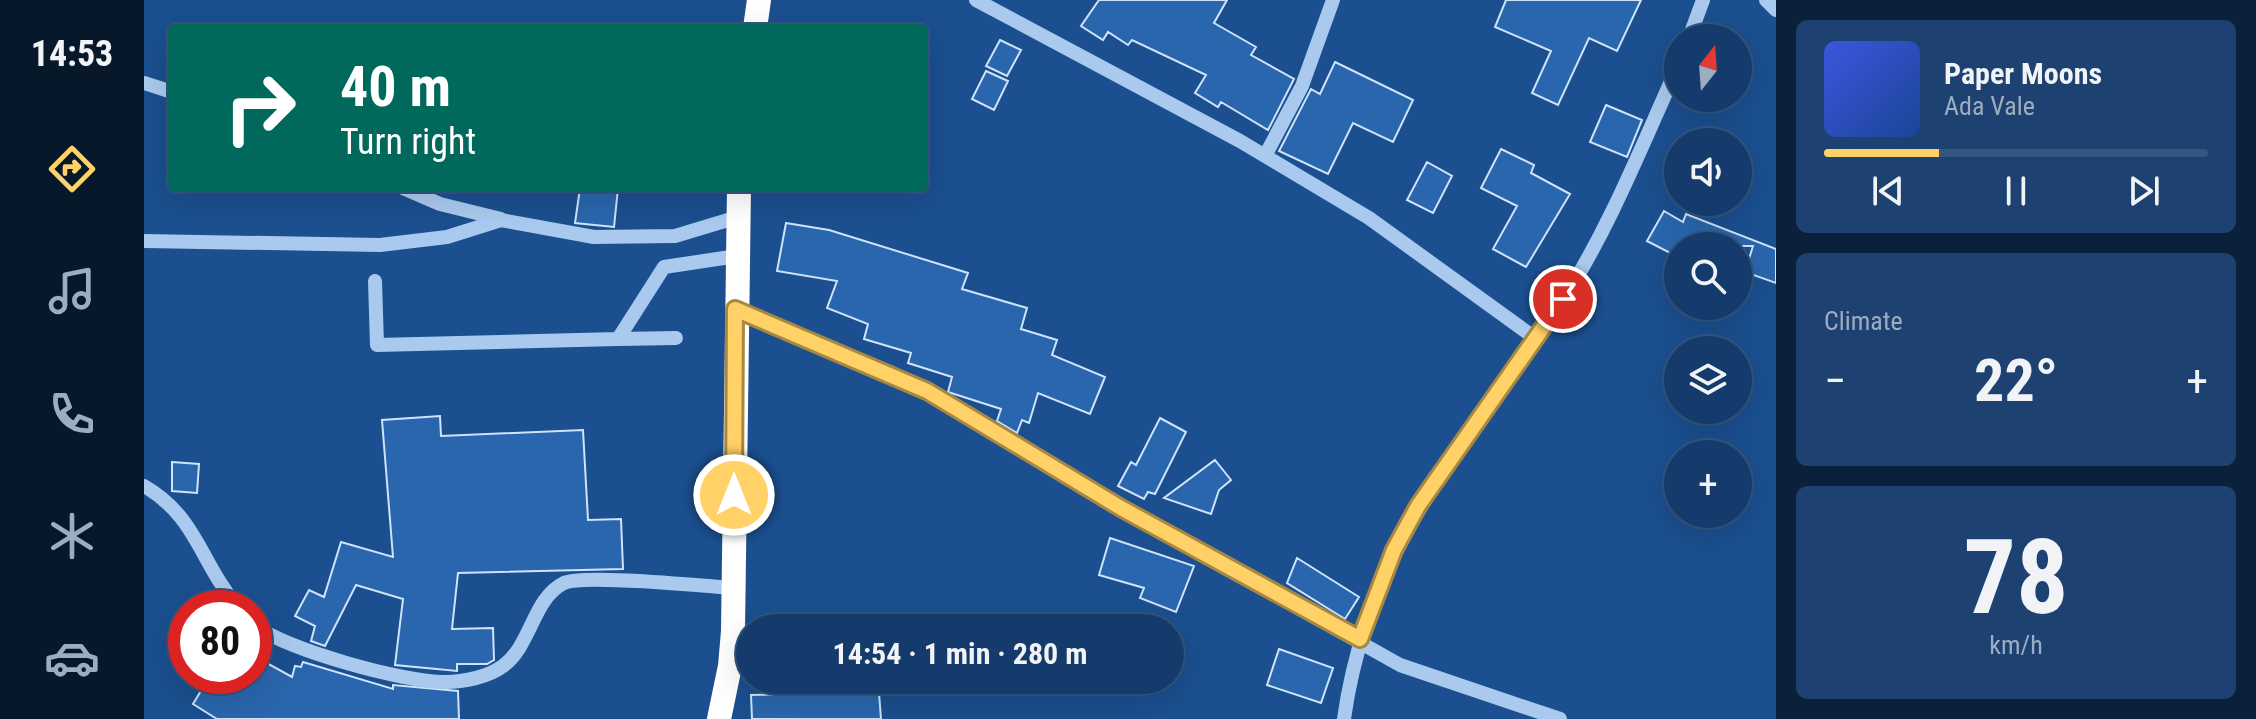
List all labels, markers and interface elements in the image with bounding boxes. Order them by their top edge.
north arrow [1664,24,1752,112]
map controls [1664,24,1752,528]
text: 14:53 [31,33,113,75]
text: 40 m [340,54,451,120]
icon: right [208,56,312,160]
text: Paper Moons [1944,56,2102,91]
text: Ada Vale [1944,91,2035,121]
text: Turn right [340,121,476,163]
button: sound [1664,128,1752,216]
icon: directions [44,141,100,197]
icon: previous [1866,169,1910,213]
icon: pause [1994,169,2038,213]
icon: next [2122,169,2166,213]
button: search [1664,232,1752,320]
icon: music [44,263,100,319]
pin [1529,265,1597,333]
icon: arrive [1541,277,1585,321]
text: Climate [1824,306,1903,336]
button: layers [1664,336,1752,424]
text: 22° [1974,345,2058,416]
text: − [1824,355,1846,407]
text: + [2186,355,2208,407]
icon: phone [44,386,100,442]
button: + [1664,440,1752,528]
position arrow [692,453,776,537]
icon: climate [44,508,100,564]
text: 78 [1963,517,2069,638]
speed limit sign: 80 [168,590,272,694]
icon: car [44,630,100,686]
text: km/h [1989,630,2043,660]
text: 14:54 · 1 min · 280 m [833,636,1087,671]

